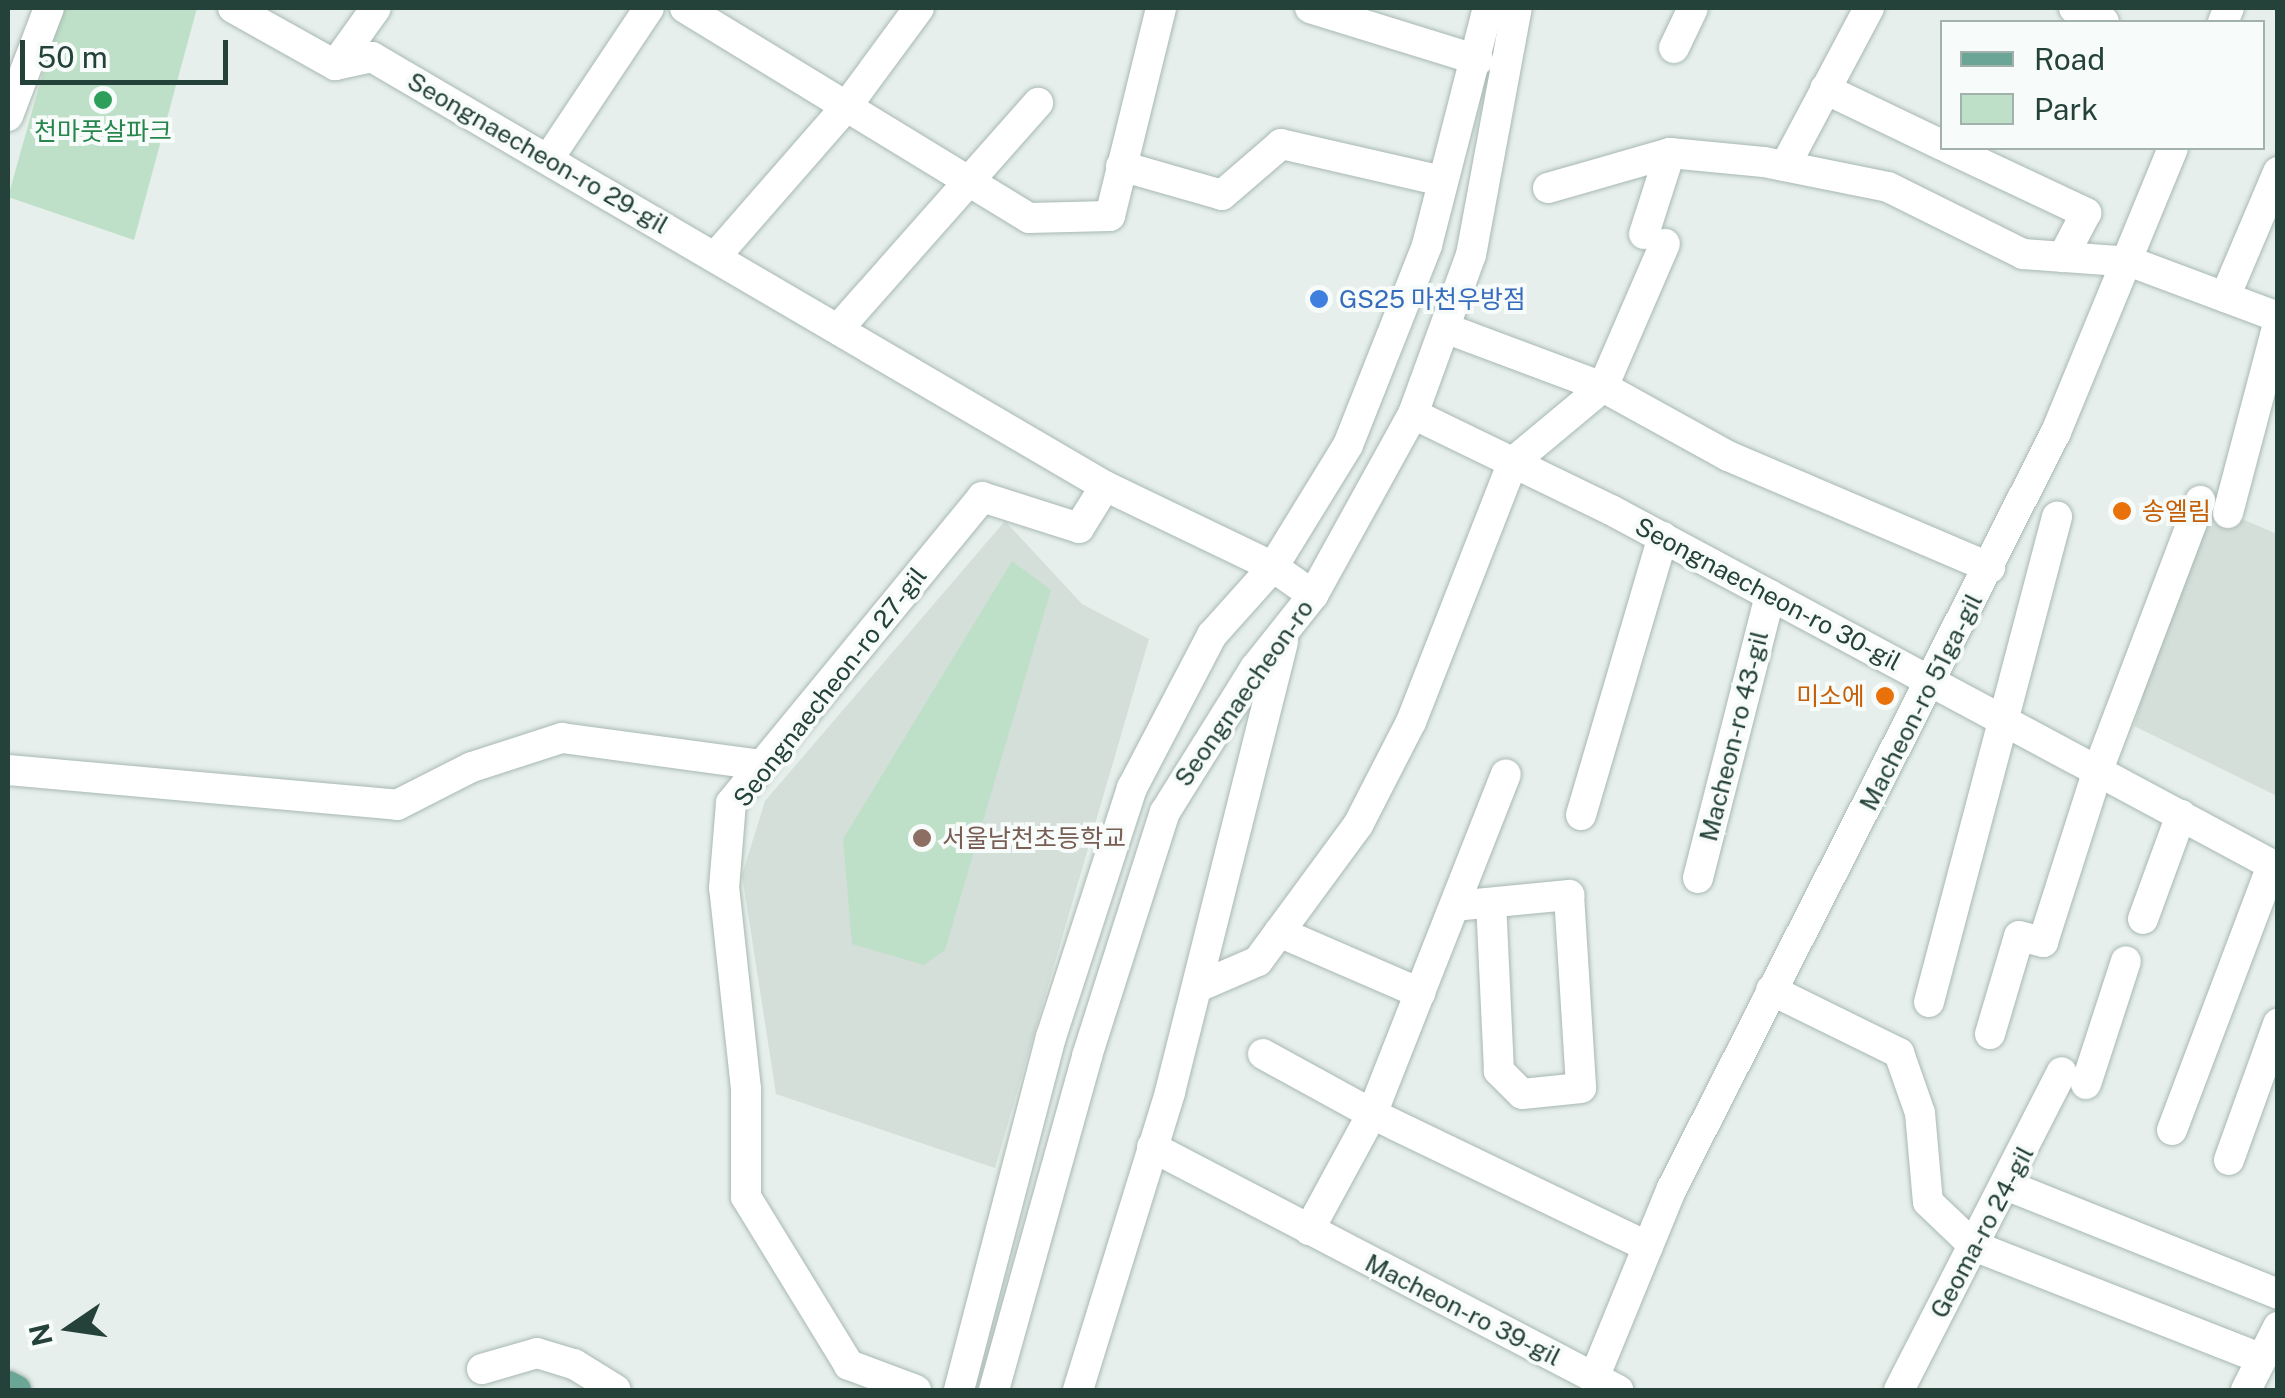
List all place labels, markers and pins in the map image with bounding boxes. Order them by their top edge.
marker: 천마풋살파크 [92,89,114,111]
place label: 천마풋살파크 [34,116,172,146]
place label: GS25 마천우방점 [1339,284,1526,314]
marker: GS25 마천우방점 [1308,288,1330,310]
place label: 송엘림 [2142,496,2211,526]
marker: 송엘림 [2111,500,2133,522]
place label: 미소에 [1796,681,1865,711]
marker: 미소에 [1874,685,1896,707]
place label: 서울남천초등학교 [942,823,1126,853]
marker: 서울남천초등학교 [911,827,933,849]

